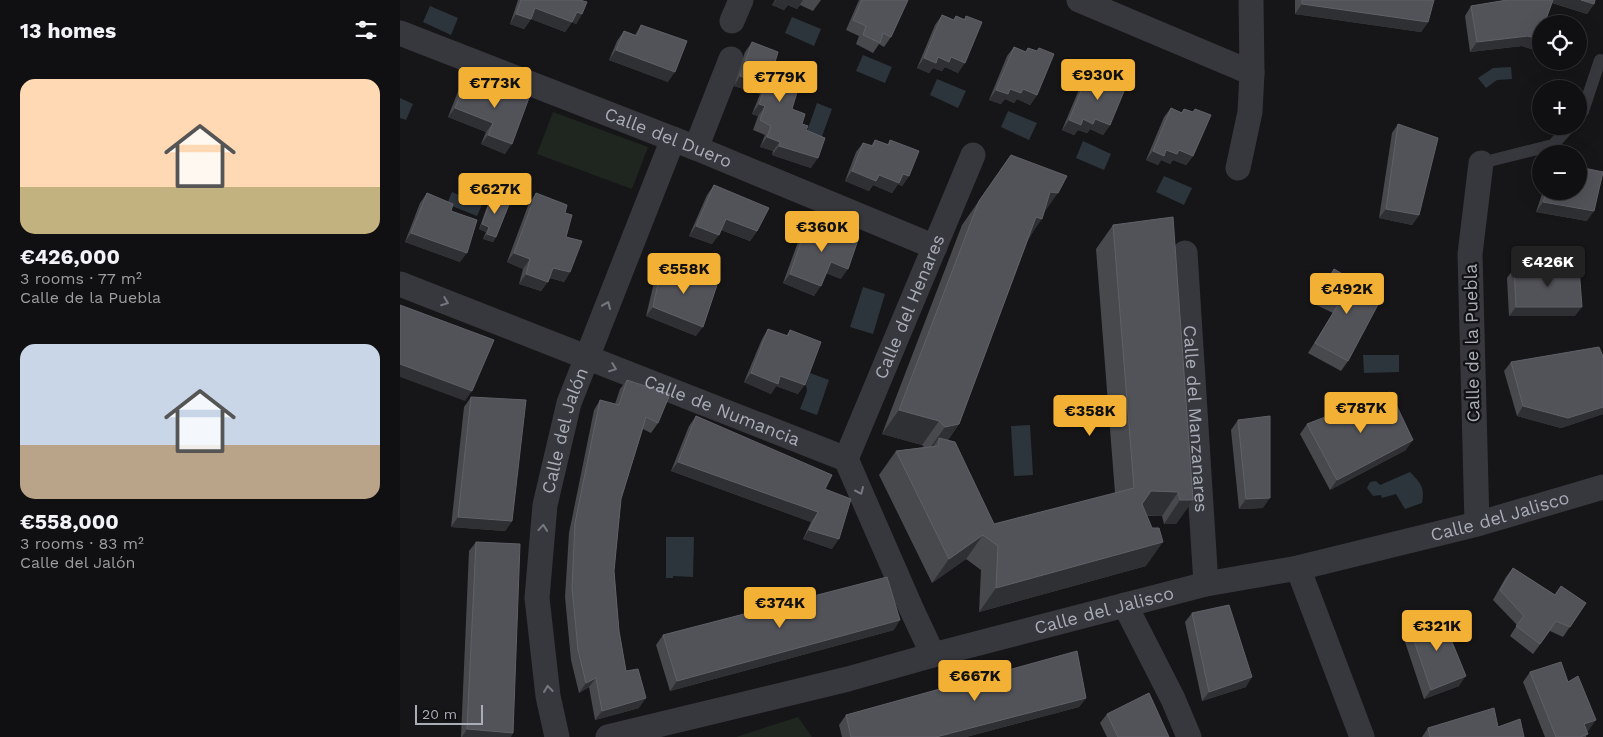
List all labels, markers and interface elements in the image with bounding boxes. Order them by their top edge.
map controls [1532,15,1587,200]
button: locate [1532,15,1587,70]
icon: filters [352,16,380,44]
text: 13 homes [20,18,116,43]
pin: €930K [1063,58,1133,101]
pin: €779K [745,61,815,103]
text: €930K [1072,65,1124,84]
pin: €773K [460,66,530,109]
text: €779K [754,67,806,86]
text: €773K [469,73,521,92]
button: + [1532,80,1587,135]
street label: Calle del Duero [602,103,735,172]
icon: home [155,111,245,201]
button: − [1532,145,1587,200]
pin: €627K [460,172,530,215]
text: €627K [469,179,521,198]
pin: €360K [787,210,857,253]
text: €360K [796,217,848,236]
street label: Calle del Henares [870,231,949,382]
text: €426,000 [20,244,120,269]
pin: €426K [1513,246,1583,288]
pin: €558K [649,252,719,295]
text: €426K [1522,252,1574,271]
text: €558K [658,259,710,278]
street label: Calle de la Puebla [1460,263,1483,423]
text: 3 rooms · 77 m² [20,269,142,288]
pin: €492K [1312,272,1382,315]
text: €492K [1321,279,1373,298]
text: Calle de la Puebla [20,288,161,307]
one-way arrow [441,296,449,306]
one-way arrow [601,301,612,310]
street label: Calle del Manzanares [1180,324,1212,513]
one-way arrow [608,362,617,372]
street label: Calle del Jalón [537,364,592,496]
street label: Calle de Numancia [641,370,803,450]
icon: home [155,376,245,466]
pin: €787K [1326,392,1396,434]
pin: €358K [1055,394,1125,437]
text: €787K [1336,398,1386,417]
text: €358K [1064,401,1116,420]
one-way arrow [853,486,864,495]
street label: Calle del Jalisco [1428,487,1572,545]
text: €558,000 [20,509,119,534]
one-way arrow [537,523,548,531]
text: 3 rooms · 83 m² [20,534,144,553]
text: Calle del Jalón [20,553,135,572]
street label: Calle del Jalisco [1032,582,1176,638]
pin: €374K [745,586,815,629]
text: €374K [755,593,805,612]
pin: €321K [1402,610,1472,652]
text: €321K [1413,616,1461,635]
pin: €667K [940,660,1010,702]
text: €667K [949,666,1001,685]
one-way arrow [543,685,553,694]
scale bar [415,702,482,725]
text: 20 m [422,706,457,722]

